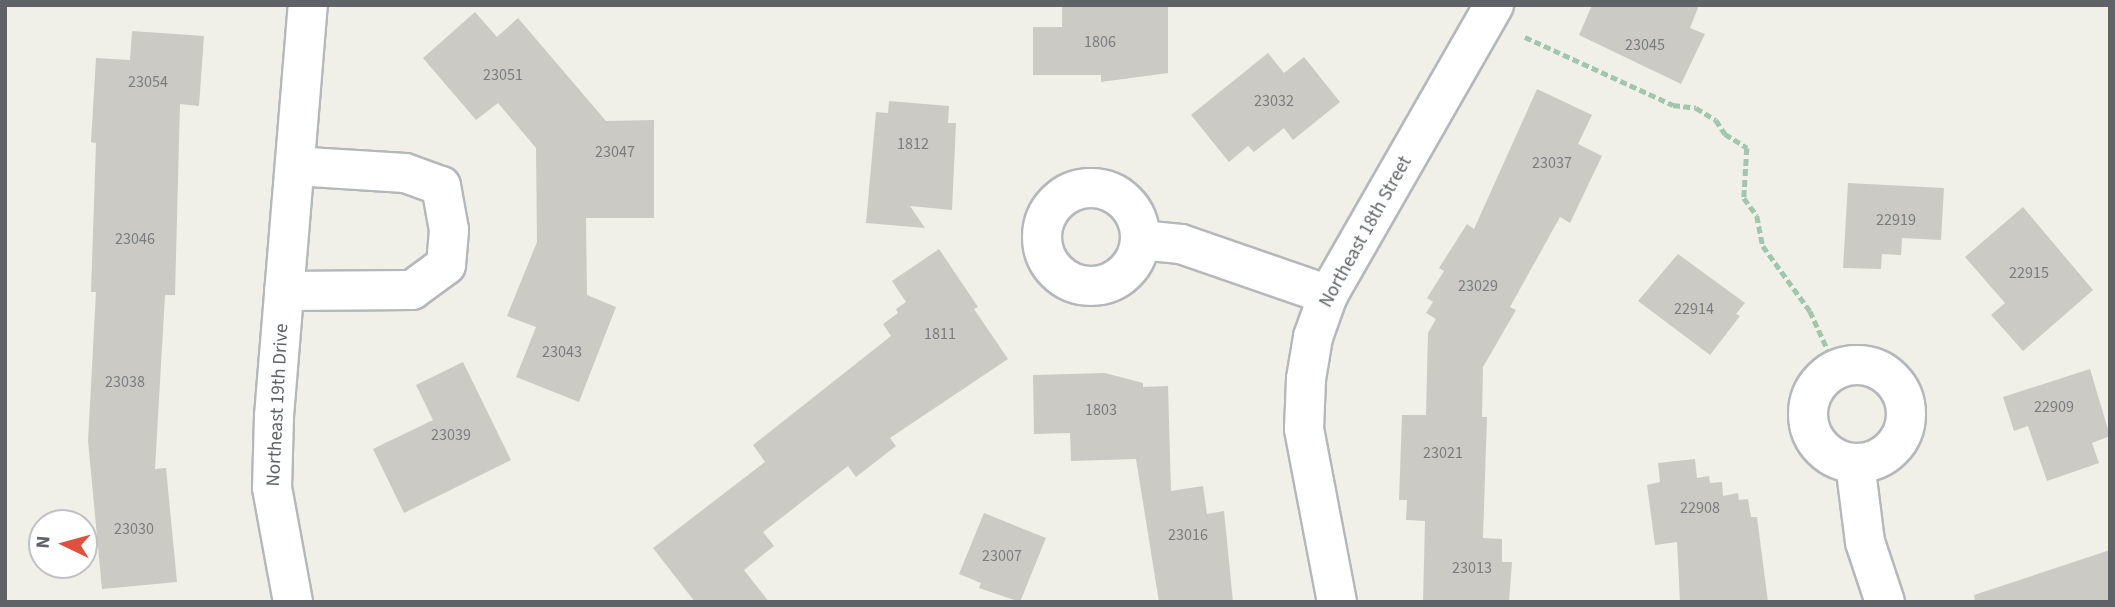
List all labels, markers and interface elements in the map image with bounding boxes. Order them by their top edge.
house number: 1806 [1084,32,1116,52]
house number: 23045 [1625,35,1665,55]
house number: 23051 [483,65,523,85]
house number: 23054 [128,72,168,92]
house number: 23032 [1254,91,1294,111]
house number: 1812 [897,134,929,154]
house number: 23047 [595,142,635,162]
street label: Northeast 18th Street [1315,152,1417,312]
house number: 23037 [1532,153,1572,173]
house number: 22919 [1876,210,1916,230]
house number: 23046 [115,229,155,249]
house number: 22915 [2009,263,2049,283]
house number: 23029 [1458,276,1498,296]
house number: 22914 [1674,299,1714,319]
street label: Northeast 19th Drive [262,323,294,487]
house number: 1811 [924,324,956,344]
house number: 23043 [542,342,582,362]
house number: 23038 [105,372,145,392]
house number: 22909 [2034,397,2074,417]
house number: 1803 [1085,400,1117,420]
house number: 23039 [431,425,471,445]
house number: 23021 [1423,443,1463,463]
house number: 22908 [1680,498,1720,518]
north arrow [28,509,98,579]
house number: 23030 [114,519,154,539]
house number: 23016 [1168,525,1208,545]
text: N [30,535,58,550]
house number: 23007 [982,546,1022,566]
house number: 23013 [1452,558,1492,578]

